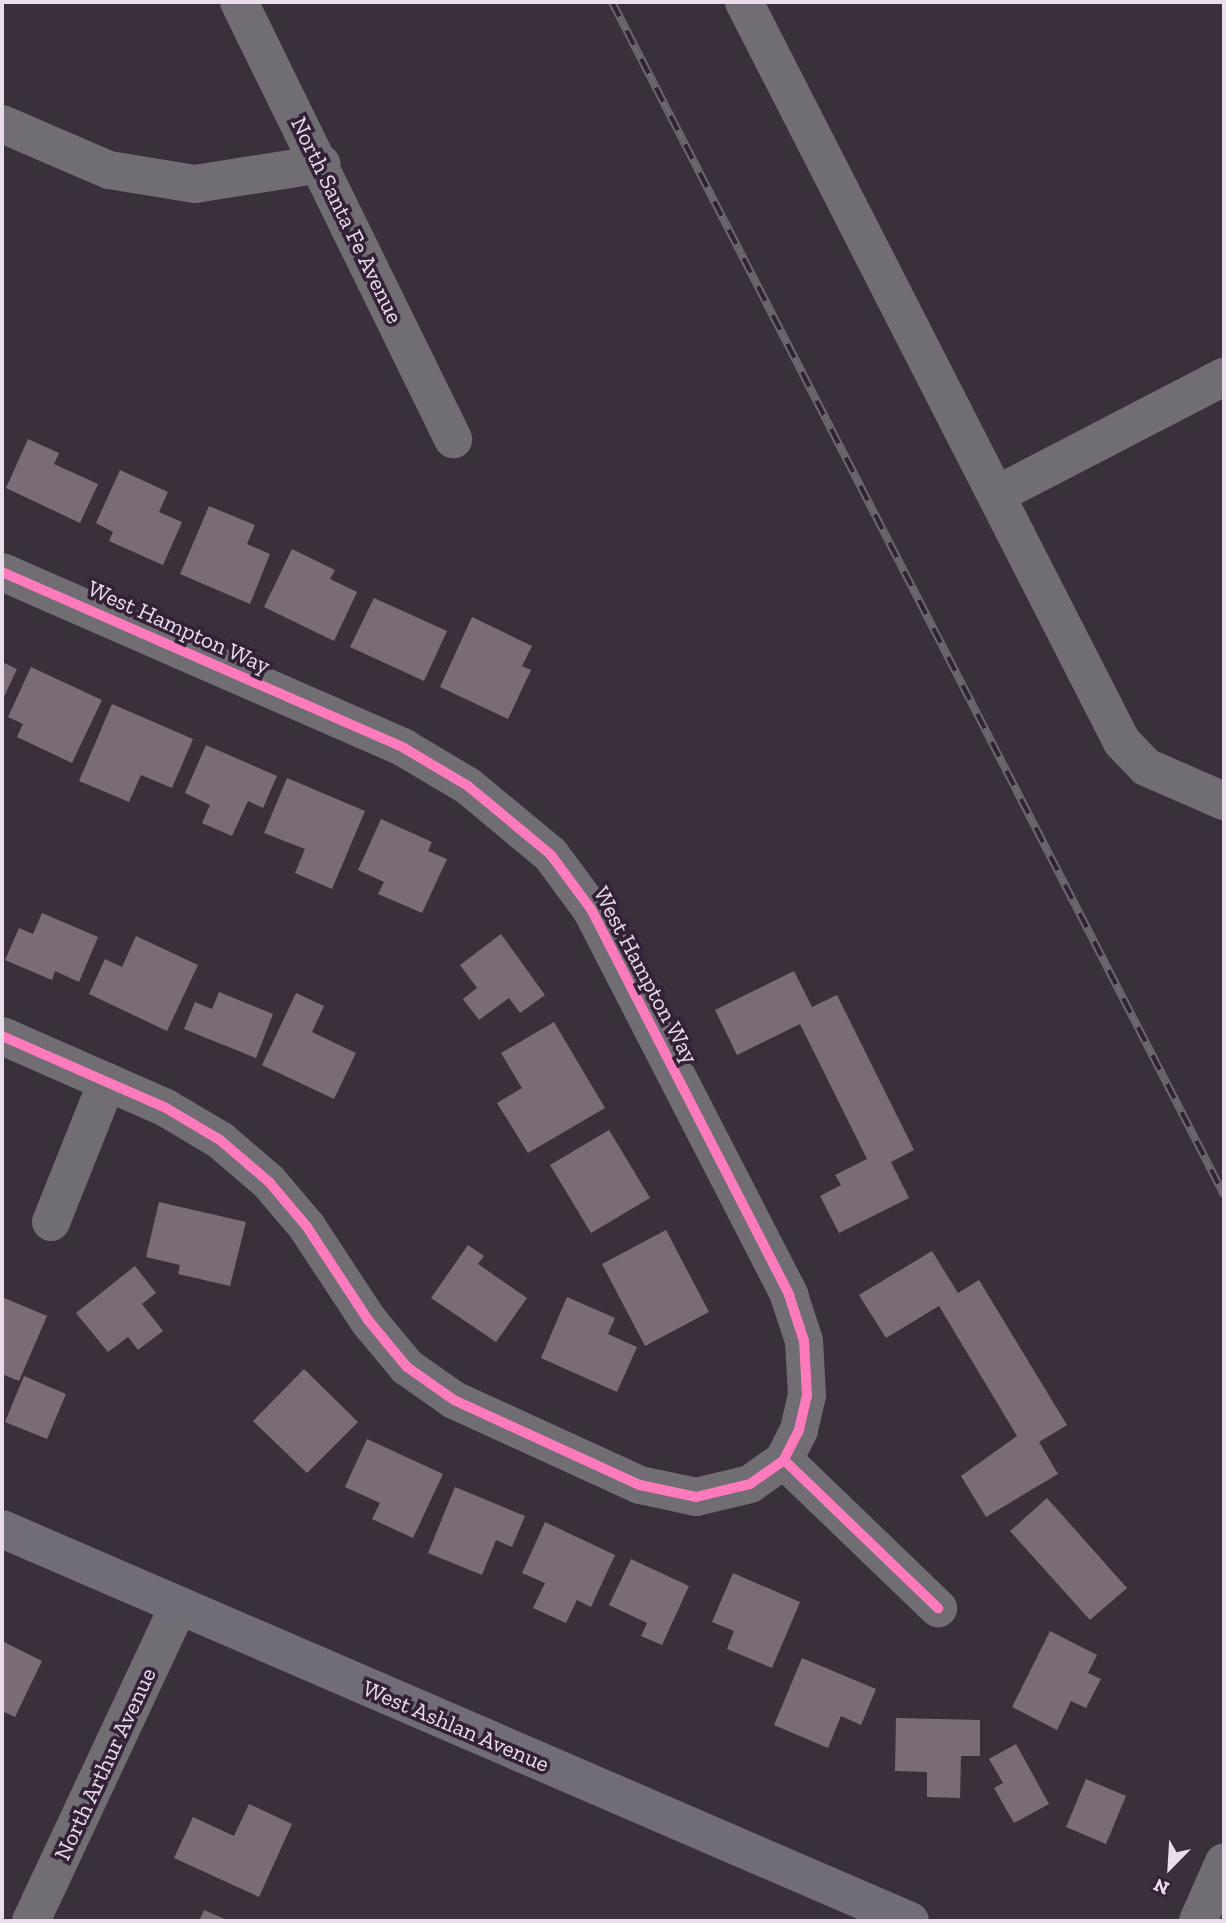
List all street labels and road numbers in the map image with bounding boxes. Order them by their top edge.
street label: North Santa Fe Avenue [285,112,409,328]
street label: West Hampton Way [83,574,275,680]
street label: West Hampton Way [587,881,705,1069]
street label: North Arthur Avenue [48,1662,162,1866]
street label: West Ashlan Avenue [358,1674,554,1778]

